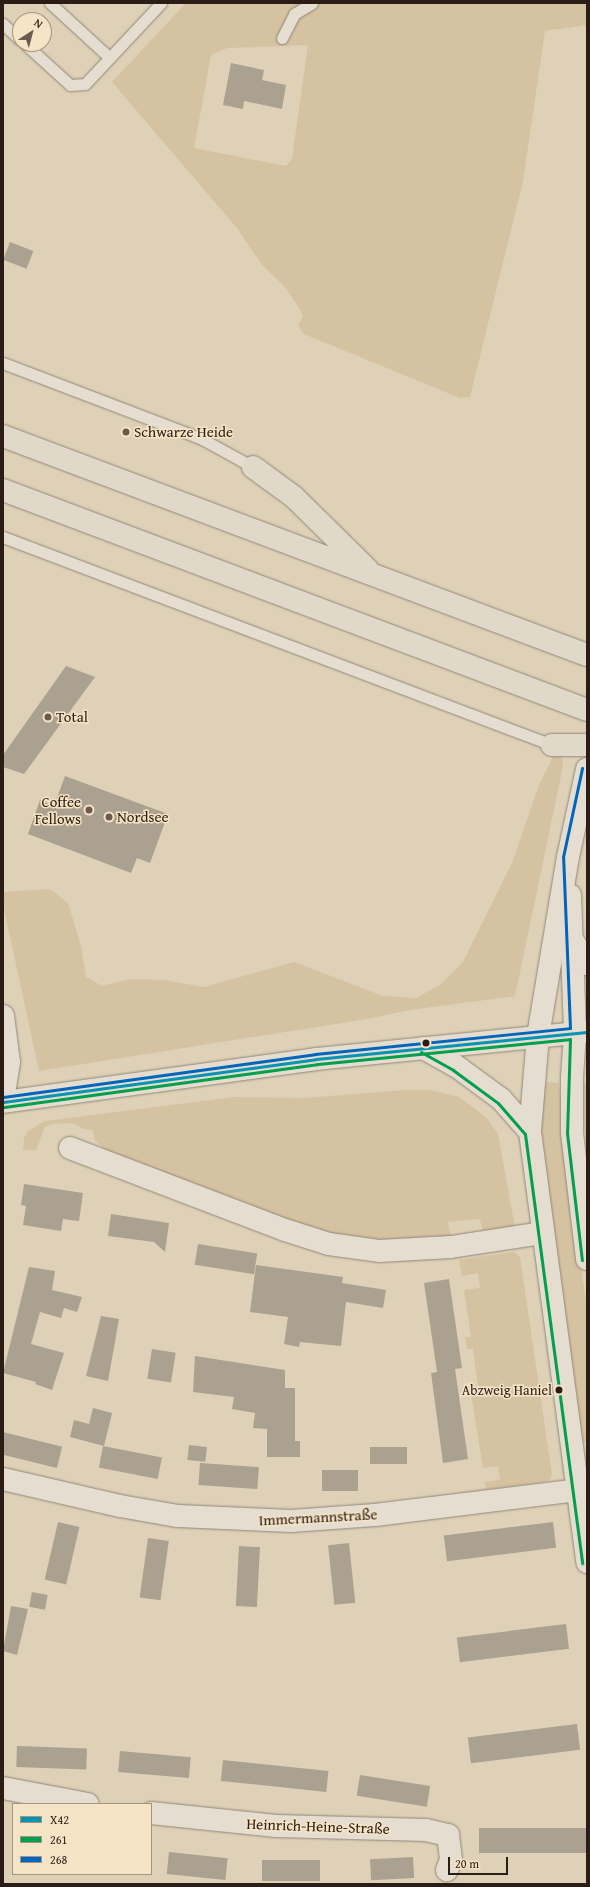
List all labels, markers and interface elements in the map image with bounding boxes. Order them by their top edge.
north arrow [12,12,52,52]
text: N [31,14,46,32]
place label: Schwarze Heide [134,423,233,441]
marker: Schwarze Heide [121,427,131,437]
place label: Total [56,708,88,726]
marker: Total [43,712,53,722]
place label: Coffee Fellows [35,792,81,827]
marker: Coffee Fellows [84,805,94,815]
place label: Nordsee [117,808,169,826]
marker: Nordsee [104,812,114,822]
unlabelled marker [421,1038,431,1048]
place label: Abzweig Haniel [462,1382,552,1398]
marker: Abzweig Haniel [554,1385,564,1395]
street label: Immermannstraße [258,1505,378,1529]
legend [12,1803,152,1875]
text: X42 [50,1811,69,1828]
street label: Heinrich-Heine-Straße [246,1815,390,1837]
text: 261 [50,1831,67,1848]
scale bar [450,1849,510,1875]
text: 268 [50,1851,67,1868]
text: 20 m [455,1855,479,1872]

